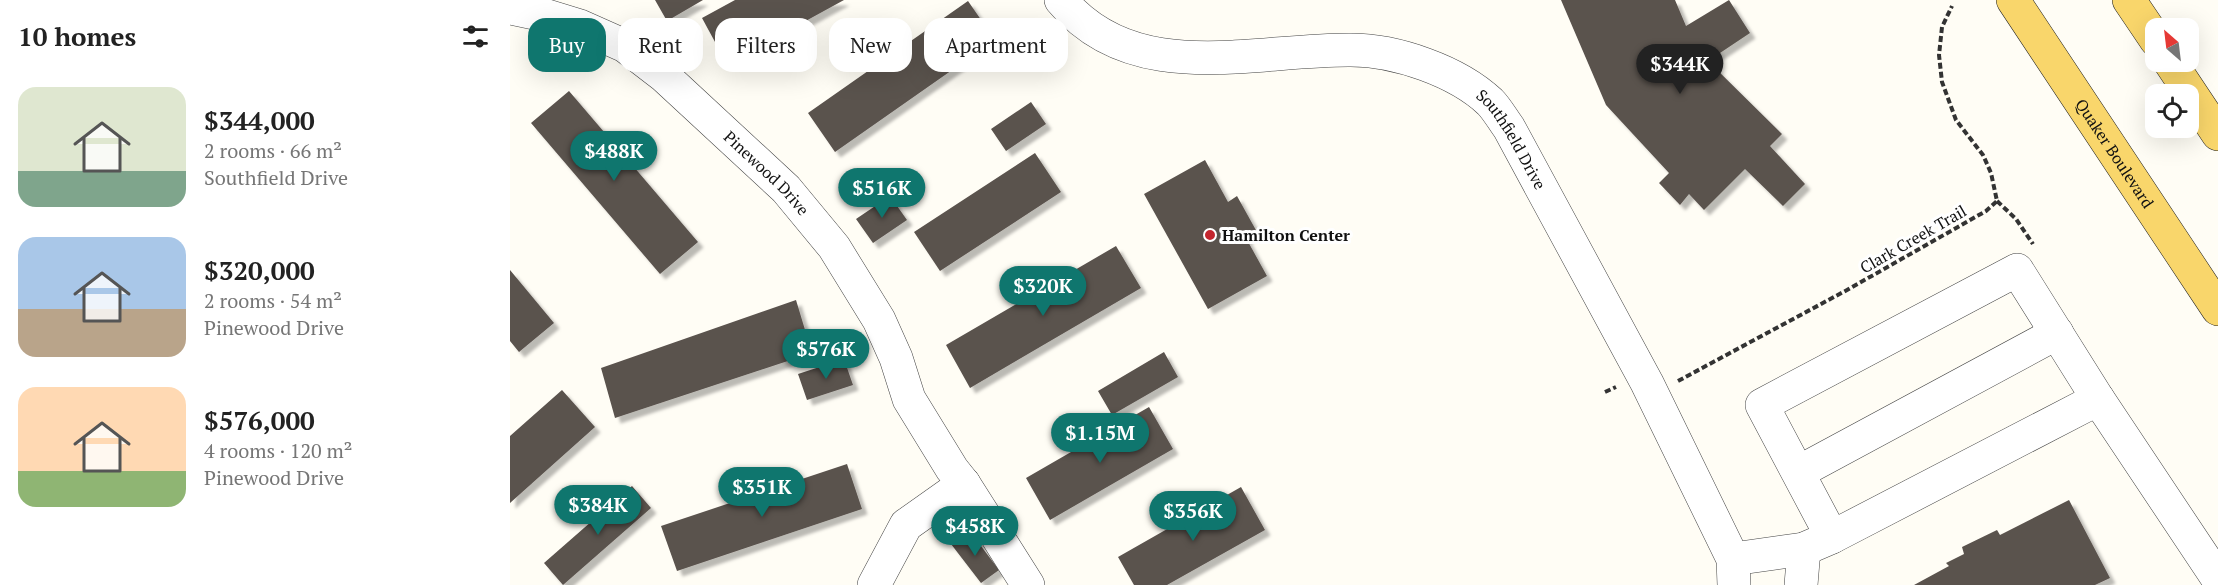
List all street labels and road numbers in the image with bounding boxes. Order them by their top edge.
street label: Southfield Drive [1472,84,1551,193]
street label: Quaker Boulevard [2070,94,2159,212]
street label: Pinewood Drive [719,126,814,220]
street label: Clark Creek Trail [1856,200,1970,278]

